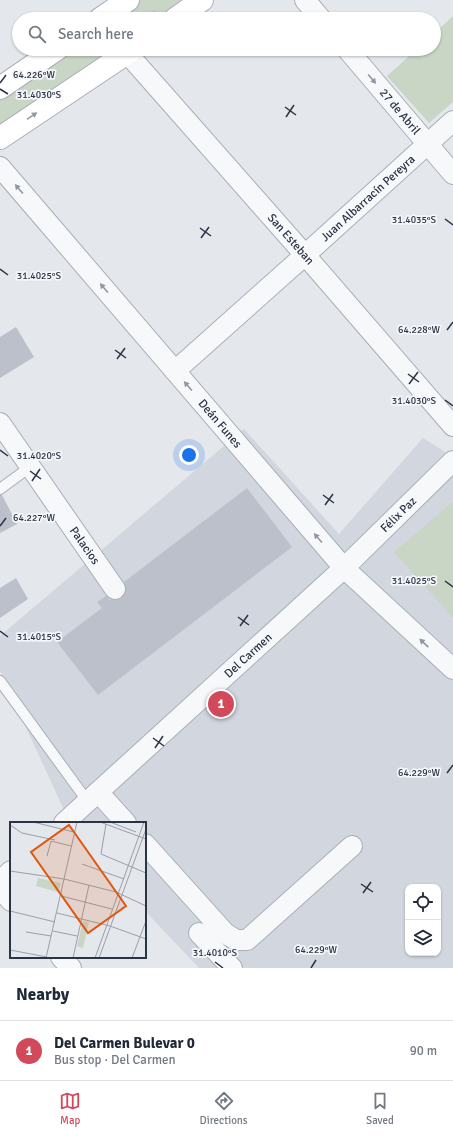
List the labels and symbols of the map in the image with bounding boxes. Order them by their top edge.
text: 64.226°W [13,69,55,81]
one-way arrow [367,73,376,84]
street label: 27 de Abril [376,86,424,138]
text: 31.4030°S [17,89,62,101]
one-way arrow [27,112,38,120]
street label: Juan Albarracín Pereyra [318,152,418,245]
one-way arrow [15,184,24,194]
street label: San Esteban [264,211,317,268]
text: 31.4035°S [392,214,437,226]
text: 31.4025°S [17,270,62,282]
one-way arrow [99,282,108,293]
text: 64.228°W [398,324,440,336]
one-way arrow [184,381,193,392]
text: 31.4030°S [392,395,437,407]
street label: Deán Funes [195,396,245,451]
your location [179,445,199,465]
text: 31.4020°S [17,450,62,462]
street label: Félix Paz [378,494,420,536]
text: 64.227°W [13,512,55,524]
street label: Palacios [66,524,103,568]
one-way arrow [314,533,323,544]
text: 31.4025°S [392,575,437,587]
street label: Del Carmen [221,630,276,681]
text: 31.4015°S [17,631,62,643]
one-way arrow [420,639,429,648]
pin: 1 [208,689,234,719]
text: 64.229°W [398,767,440,779]
inset map [10,822,146,958]
text: 64.229°W [295,944,337,956]
text: 31.4010°S [193,947,238,959]

